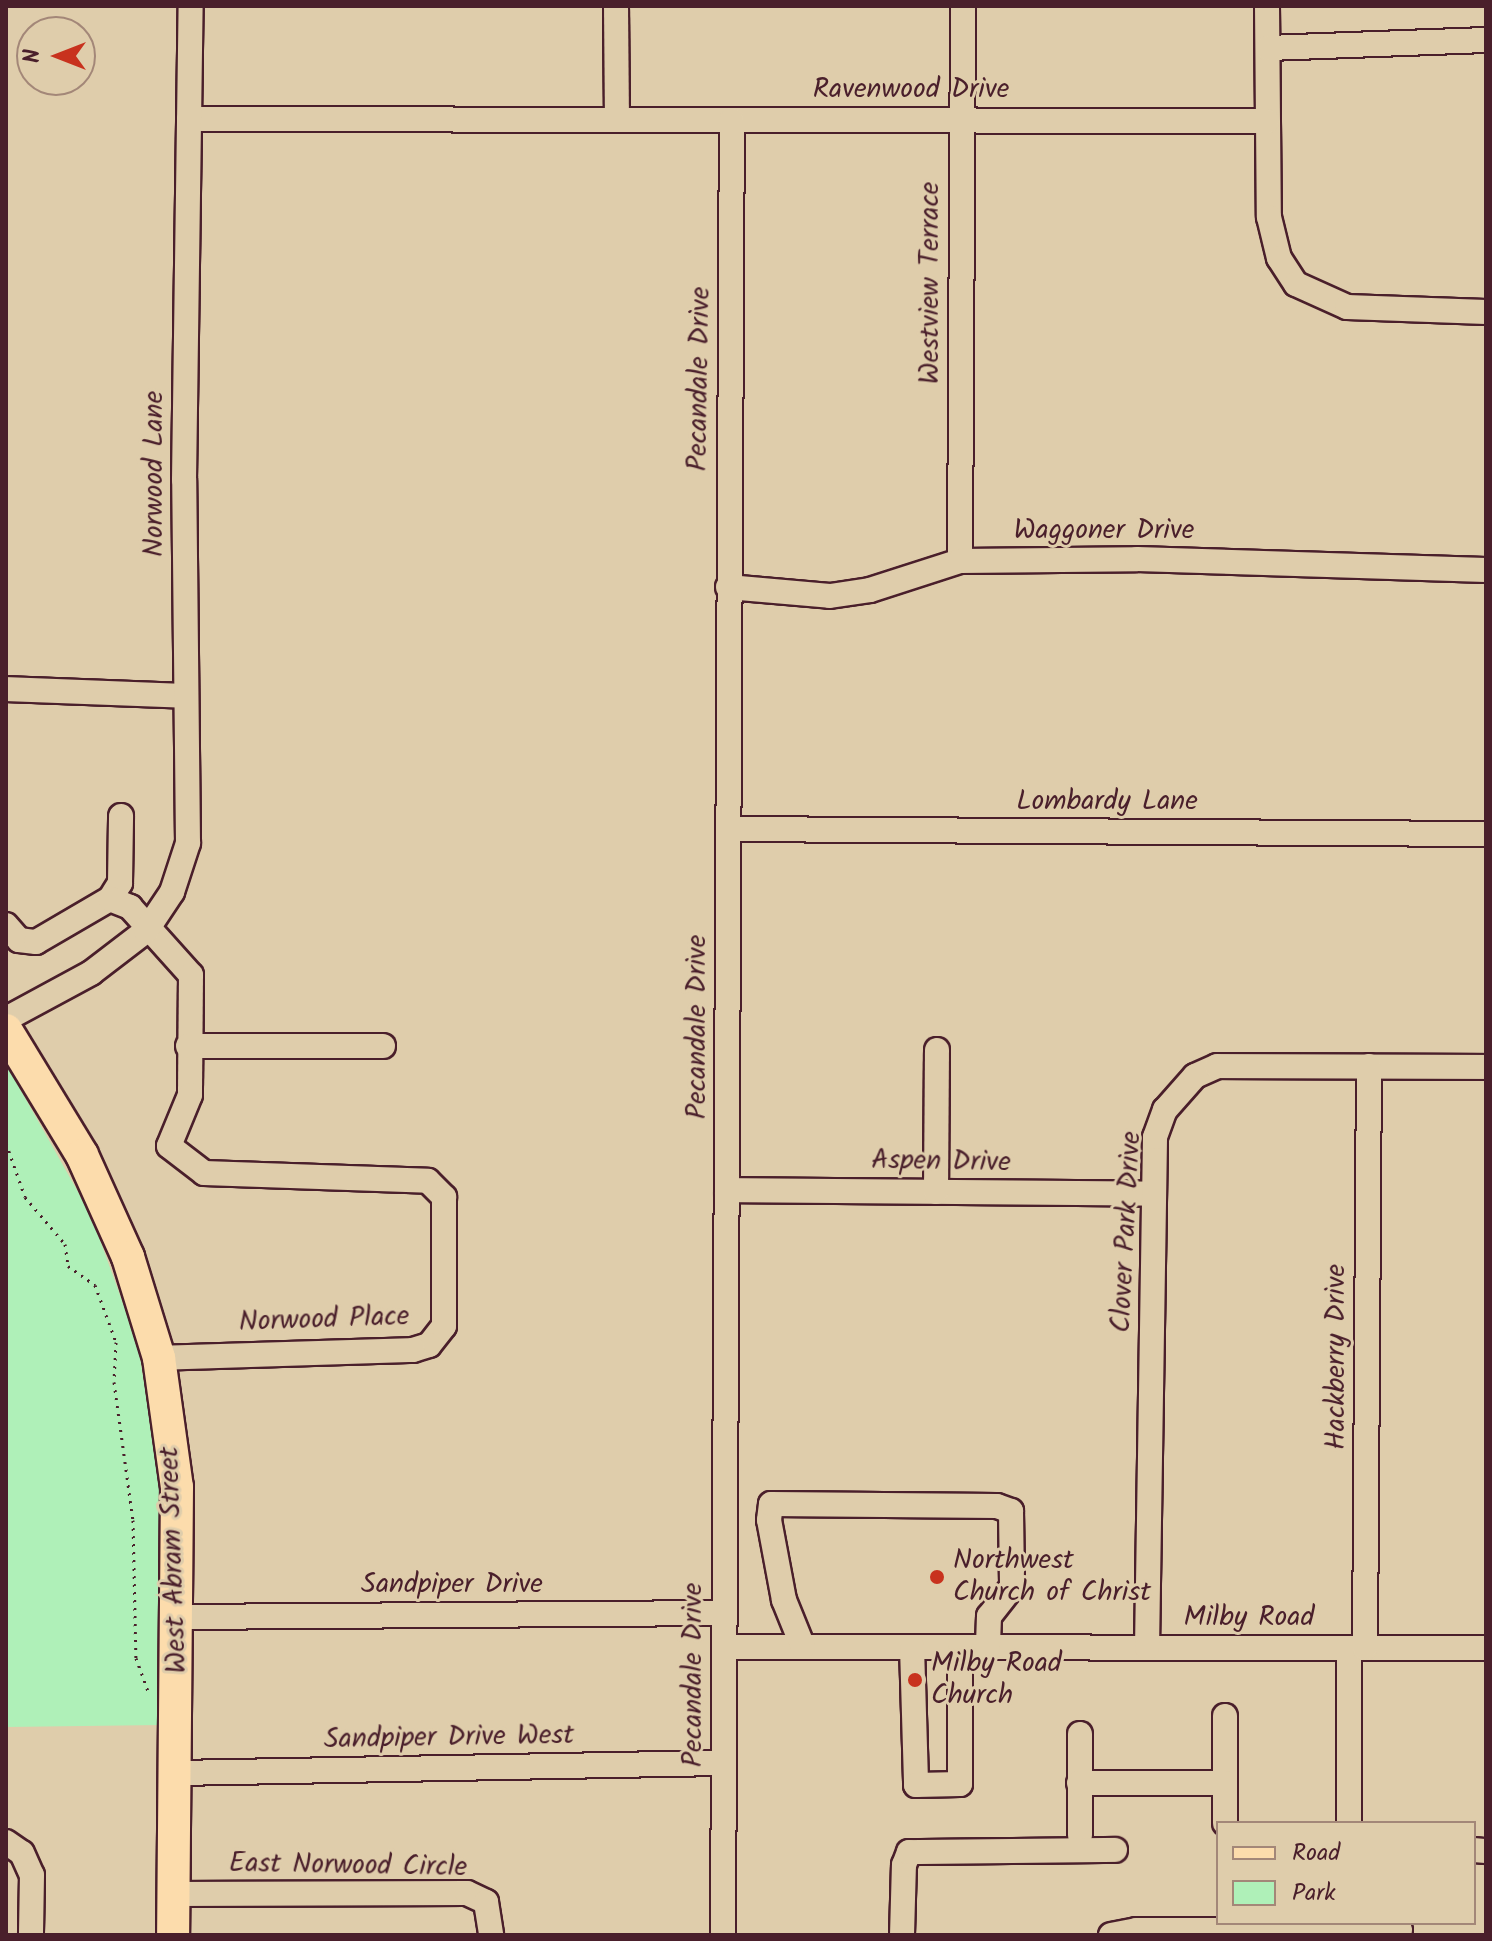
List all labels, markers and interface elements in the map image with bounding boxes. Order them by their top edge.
north arrow [16,16,96,96]
text: N [16,49,51,63]
street label: Ravenwood Drive [813,73,1009,107]
street label: Westview Terrace [914,182,948,384]
street label: Pecandale Drive [682,286,718,472]
street label: Norwood Lane [138,391,172,557]
street label: Waggoner Drive [1014,514,1194,548]
street label: Lombardy Lane [1016,785,1198,819]
street label: Pecandale Drive [681,935,715,1119]
street label: Clover Park Drive [1105,1130,1149,1334]
street label: Aspen Drive [871,1144,1011,1180]
street label: Hackberry Drive [1320,1264,1354,1450]
street label: Norwood Place [238,1300,410,1340]
street label: West Abram Street [153,1446,195,1674]
place label: Northwest Church of Christ [953,1544,1151,1610]
street label: Sandpiper Drive [361,1568,543,1602]
marker: Northwest Church of Christ [928,1568,946,1586]
street label: Pecandale Drive [677,1583,711,1767]
street label: Milby Road [1184,1601,1314,1635]
place label: Milby Road Church [931,1647,1062,1713]
marker: Milby Road Church [906,1671,924,1689]
street label: Sandpiper Drive West [324,1719,574,1757]
legend [1216,1821,1476,1925]
text: Road [1292,1834,1340,1873]
street label: East Norwood Circle [229,1847,467,1885]
text: Park [1292,1874,1336,1913]

